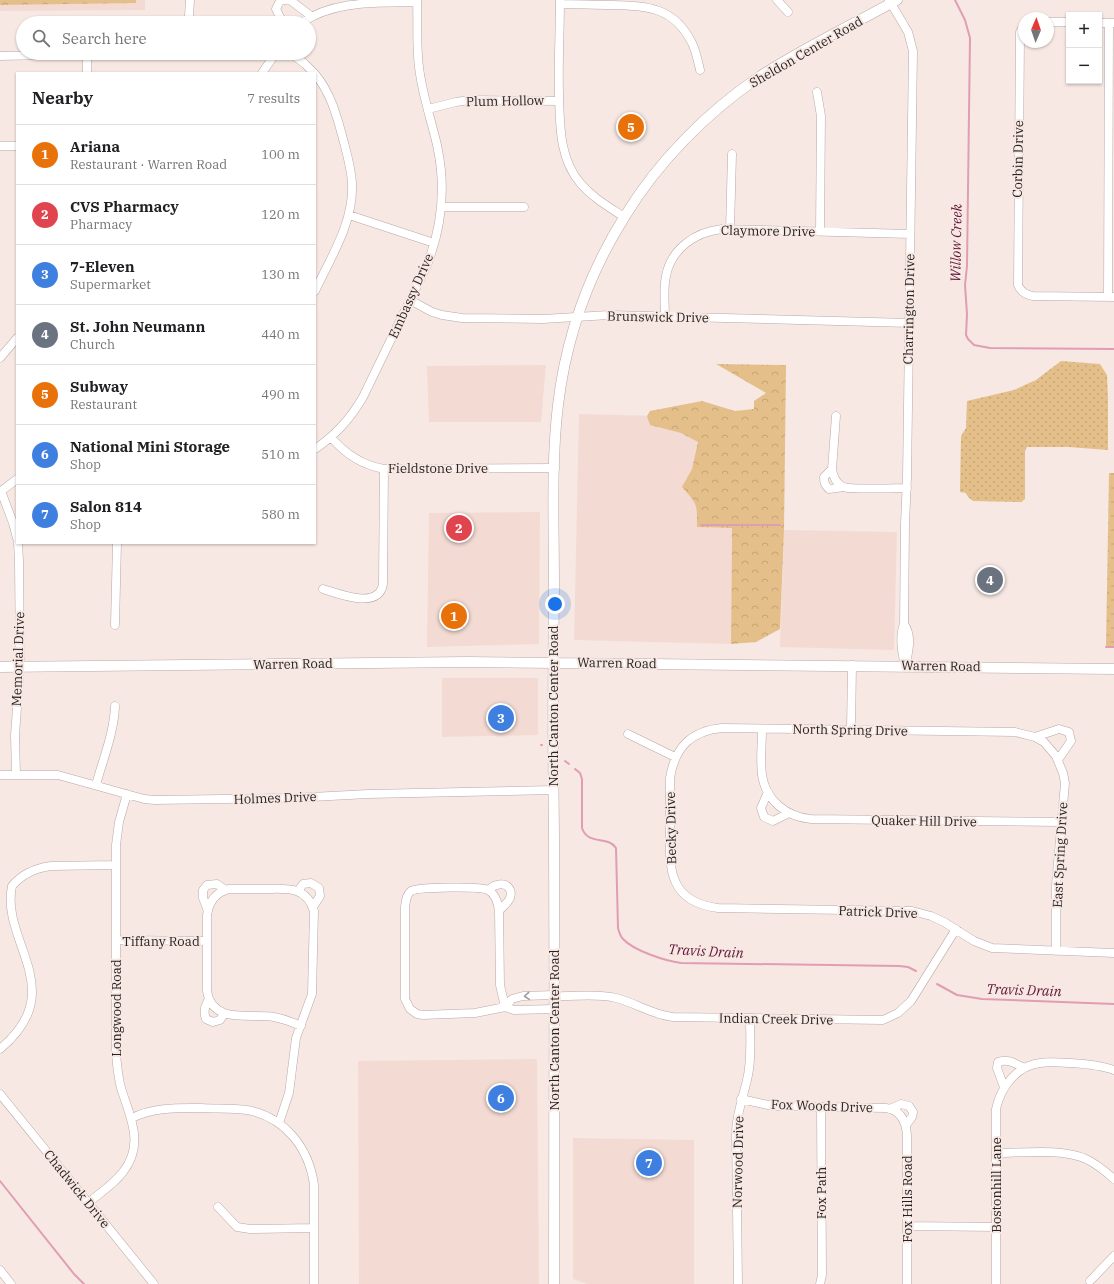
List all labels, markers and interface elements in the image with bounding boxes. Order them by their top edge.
north arrow [1018,12,1054,48]
map controls [1066,12,1102,84]
button: + [1066,12,1102,48]
street label: Sheldon Center Road [746,13,866,91]
search box [16,16,316,60]
icon: search [30,27,52,49]
text: Search here [62,29,147,48]
button: − [1066,48,1102,84]
text: Nearby [32,87,93,109]
text: 7 results [247,90,300,107]
street label: Plum Hollow [466,92,544,110]
pin: 5 [618,112,644,142]
street label: Corbin Drive [1009,120,1027,198]
text: Ariana [70,137,120,156]
text: 1 [41,146,49,163]
text: 100 m [261,146,300,163]
text: Restaurant · Warren Road [70,156,227,173]
text: CVS Pharmacy [70,197,179,216]
water label: Willow Creek [946,203,966,282]
text: 2 [41,206,49,223]
text: 120 m [261,206,300,223]
text: Pharmacy [70,216,132,233]
street label: Claymore Drive [721,222,815,240]
street label: Embassy Drive [385,251,437,341]
street label: Charrington Drive [900,253,918,364]
text: 7-Eleven [70,257,135,276]
text: 3 [41,266,49,283]
text: 130 m [261,266,300,283]
text: Supermarket [70,276,151,293]
street label: Brunswick Drive [607,308,709,326]
text: St. John Neumann [70,317,205,336]
text: 4 [41,326,49,343]
text: 440 m [261,326,300,343]
text: Church [70,336,115,353]
text: Subway [70,377,128,396]
text: 5 [41,386,49,403]
text: 490 m [261,386,300,403]
text: Restaurant [70,396,137,413]
text: National Mini Storage [70,437,230,456]
text: 6 [41,446,49,463]
text: 510 m [261,446,300,463]
text: Shop [70,456,101,473]
street label: Fieldstone Drive [388,460,488,477]
text: Salon 814 [70,497,142,516]
text: 7 [41,506,49,523]
text: 580 m [261,506,300,523]
pin: 2 [446,513,472,543]
text: Shop [70,516,101,533]
pin: 4 [977,565,1003,595]
your location [545,594,565,614]
pin: 1 [441,601,467,631]
street label: Memorial Drive [8,611,28,707]
street label: North Canton Center Road [545,625,562,786]
street label: Warren Road [577,654,657,672]
street label: Warren Road [253,655,333,673]
street label: Warren Road [901,657,981,675]
pin: 3 [488,703,514,733]
street label: North Spring Drive [792,720,908,740]
street label: Holmes Drive [233,788,317,808]
street label: Becky Drive [662,791,680,865]
street label: East Spring Drive [1049,802,1071,908]
street label: Quaker Hill Drive [871,812,977,830]
street label: Patrick Drive [838,902,918,922]
street label: Tiffany Road [122,933,200,950]
water label: Travis Drain [668,940,744,962]
street label: North Canton Center Road [546,949,563,1110]
street label: Longwood Road [108,959,125,1057]
water label: Travis Drain [986,980,1062,1000]
one-way arrow [524,992,530,1001]
street label: Indian Creek Drive [719,1010,833,1028]
pin: 6 [488,1083,514,1113]
street label: Fox Woods Drive [771,1096,873,1116]
street label: Norwood Drive [729,1116,747,1208]
street label: Bostonhill Lane [988,1137,1005,1233]
street label: Chadwick Drive [40,1146,114,1232]
pin: 7 [636,1148,662,1178]
street label: Fox Hills Road [899,1155,916,1243]
street label: Fox Path [813,1167,830,1219]

